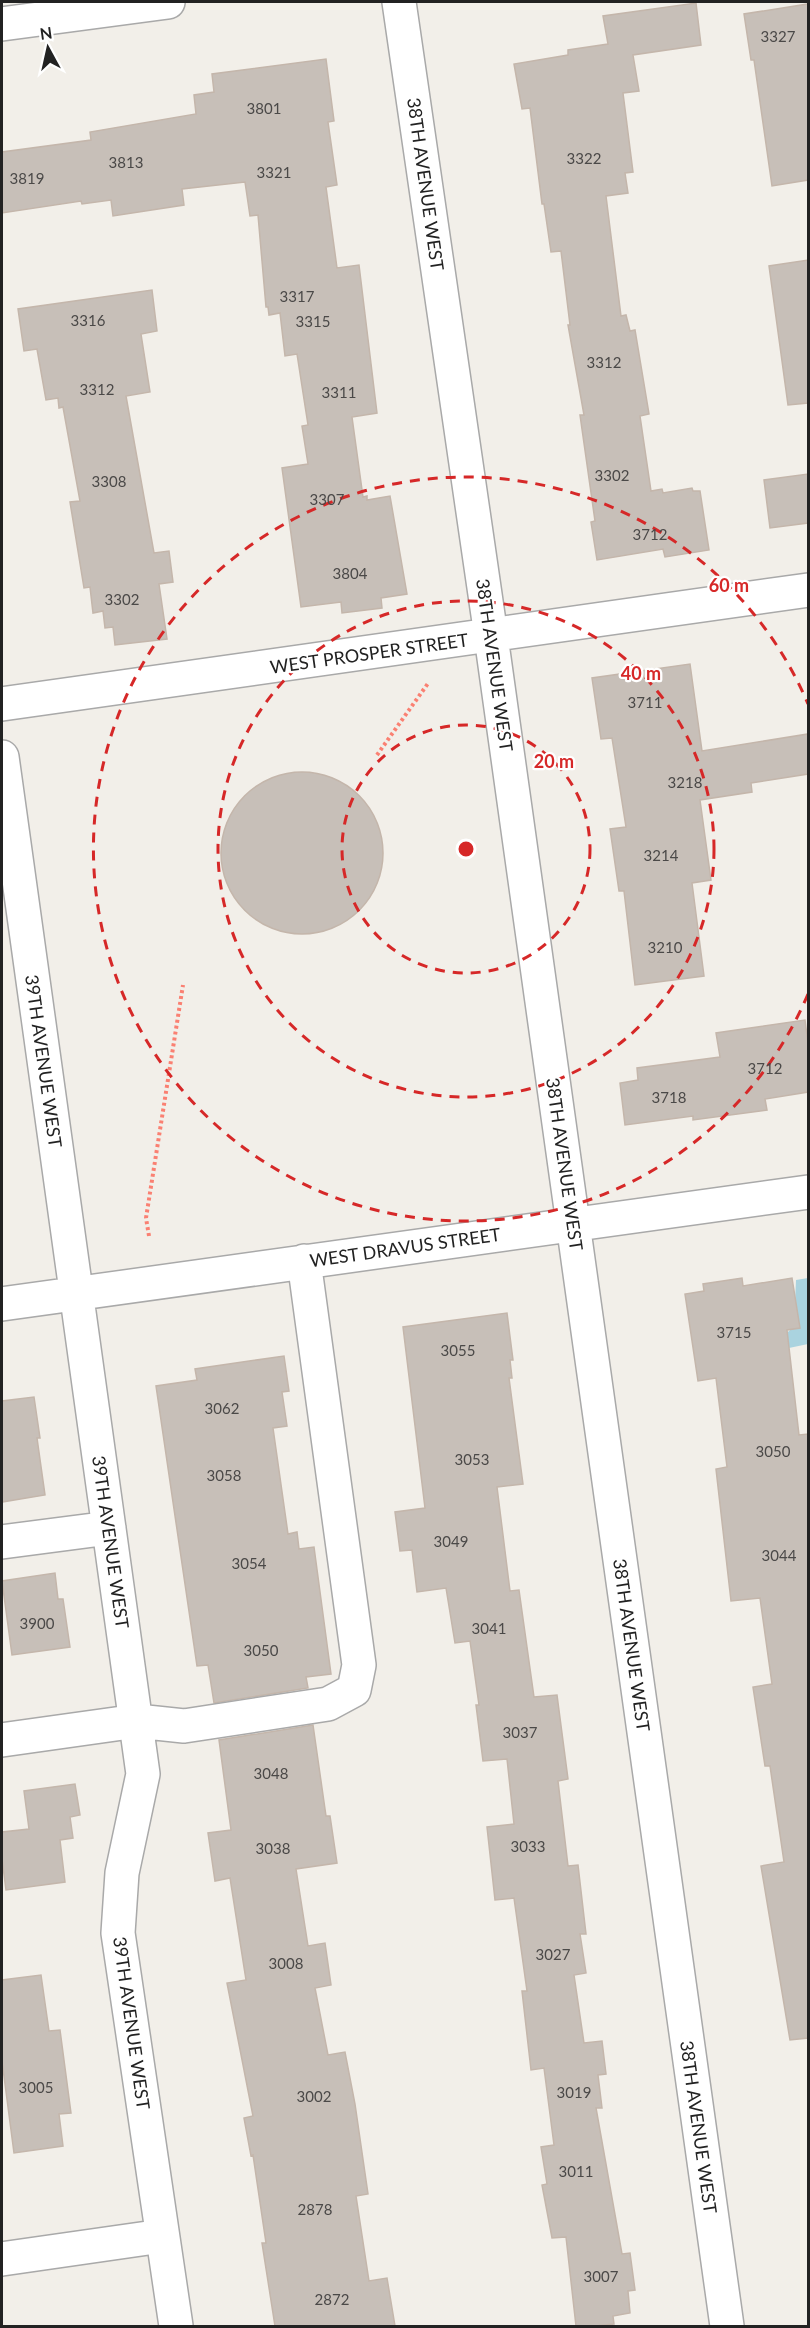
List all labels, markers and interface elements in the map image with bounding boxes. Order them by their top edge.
north arrow [18,18,78,78]
text: N [38,22,53,43]
house number: 3327 [761,27,796,45]
street label: 38TH AVENUE WEST [403,96,449,272]
house number: 3801 [247,99,281,117]
house number: 3322 [567,149,601,167]
house number: 3813 [109,153,143,171]
house number: 3321 [257,163,291,181]
house number: 3819 [10,169,44,187]
house number: 3317 [280,287,315,305]
house number: 3316 [71,311,106,329]
house number: 3315 [296,312,330,330]
house number: 3312 [587,353,621,371]
house number: 3312 [80,380,114,398]
house number: 3311 [322,383,356,401]
house number: 3302 [595,466,629,484]
house number: 3308 [92,472,126,490]
house number: 3307 [310,490,345,508]
house number: 3712 [633,525,667,543]
house number: 3804 [333,564,368,582]
text: 60 m [709,574,749,596]
street label: 38TH AVENUE WEST [472,577,518,753]
house number: 3302 [105,590,139,608]
street label: WEST PROSPER STREET [269,628,470,678]
text: 40 m [621,662,661,684]
house number: 3711 [628,693,662,711]
text: 20 m [534,750,574,772]
house number: 3218 [668,773,702,791]
centre of rings [456,839,476,859]
house number: 3214 [644,846,679,864]
house number: 3210 [648,938,683,956]
street label: 39TH AVENUE WEST [21,973,67,1149]
house number: 3712 [748,1059,782,1077]
street label: 38TH AVENUE WEST [542,1076,588,1252]
house number: 3718 [652,1088,686,1106]
street label: WEST DRAVUS STREET [308,1223,502,1271]
house number: 3715 [717,1323,751,1341]
house number: 3055 [441,1341,475,1359]
house number: 3062 [205,1399,239,1417]
house number: 3050 [756,1442,791,1460]
house number: 3053 [455,1450,489,1468]
street label: 39TH AVENUE WEST [88,1454,134,1630]
house number: 3058 [207,1466,241,1484]
house number: 3049 [434,1532,468,1550]
house number: 3044 [762,1546,797,1564]
house number: 3054 [232,1554,267,1572]
street label: 38TH AVENUE WEST [609,1557,655,1733]
house number: 3900 [20,1614,55,1632]
house number: 3041 [472,1619,506,1637]
house number: 3050 [244,1641,279,1659]
house number: 3037 [503,1723,538,1741]
house number: 3048 [254,1764,288,1782]
house number: 3033 [511,1837,545,1855]
house number: 3038 [256,1839,290,1857]
street label: 39TH AVENUE WEST [109,1935,155,2111]
house number: 3027 [536,1945,571,1963]
house number: 3008 [269,1954,303,1972]
street label: 38TH AVENUE WEST [676,2039,722,2215]
house number: 3005 [19,2078,53,2096]
house number: 3019 [557,2083,591,2101]
house number: 3002 [297,2087,331,2105]
house number: 3011 [559,2162,593,2180]
house number: 2878 [298,2200,332,2218]
house number: 3007 [584,2267,619,2285]
house number: 2872 [315,2290,349,2308]

